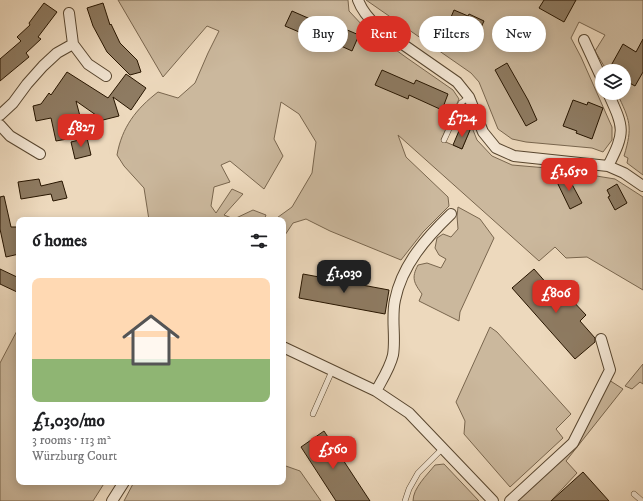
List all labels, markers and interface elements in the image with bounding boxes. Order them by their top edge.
chip: Buy [298,16,348,52]
chip: Rent [356,16,411,52]
chip: Filters [419,16,484,52]
chip: New [492,16,546,52]
map controls [595,64,631,100]
button: layers [595,64,631,100]
pin: £724 [438,104,486,138]
text: £724 [447,109,477,125]
pin: £827 [57,114,105,148]
text: £827 [67,119,95,135]
pin: £1,650 [536,158,602,192]
text: £1,650 [550,163,588,179]
text: 6 homes [32,230,87,252]
icon: filters [248,230,270,252]
pin: £1,030 [311,260,377,294]
text: £1,030 [326,265,362,281]
pin: £806 [532,280,580,314]
text: £806 [541,285,571,301]
icon: home [115,304,187,376]
text: £1,030/mo [32,410,105,432]
text: 3 rooms · 113 m² [32,432,111,448]
pin: £560 [309,436,357,470]
text: £560 [318,441,348,457]
text: Würzburg Court [32,448,117,464]

